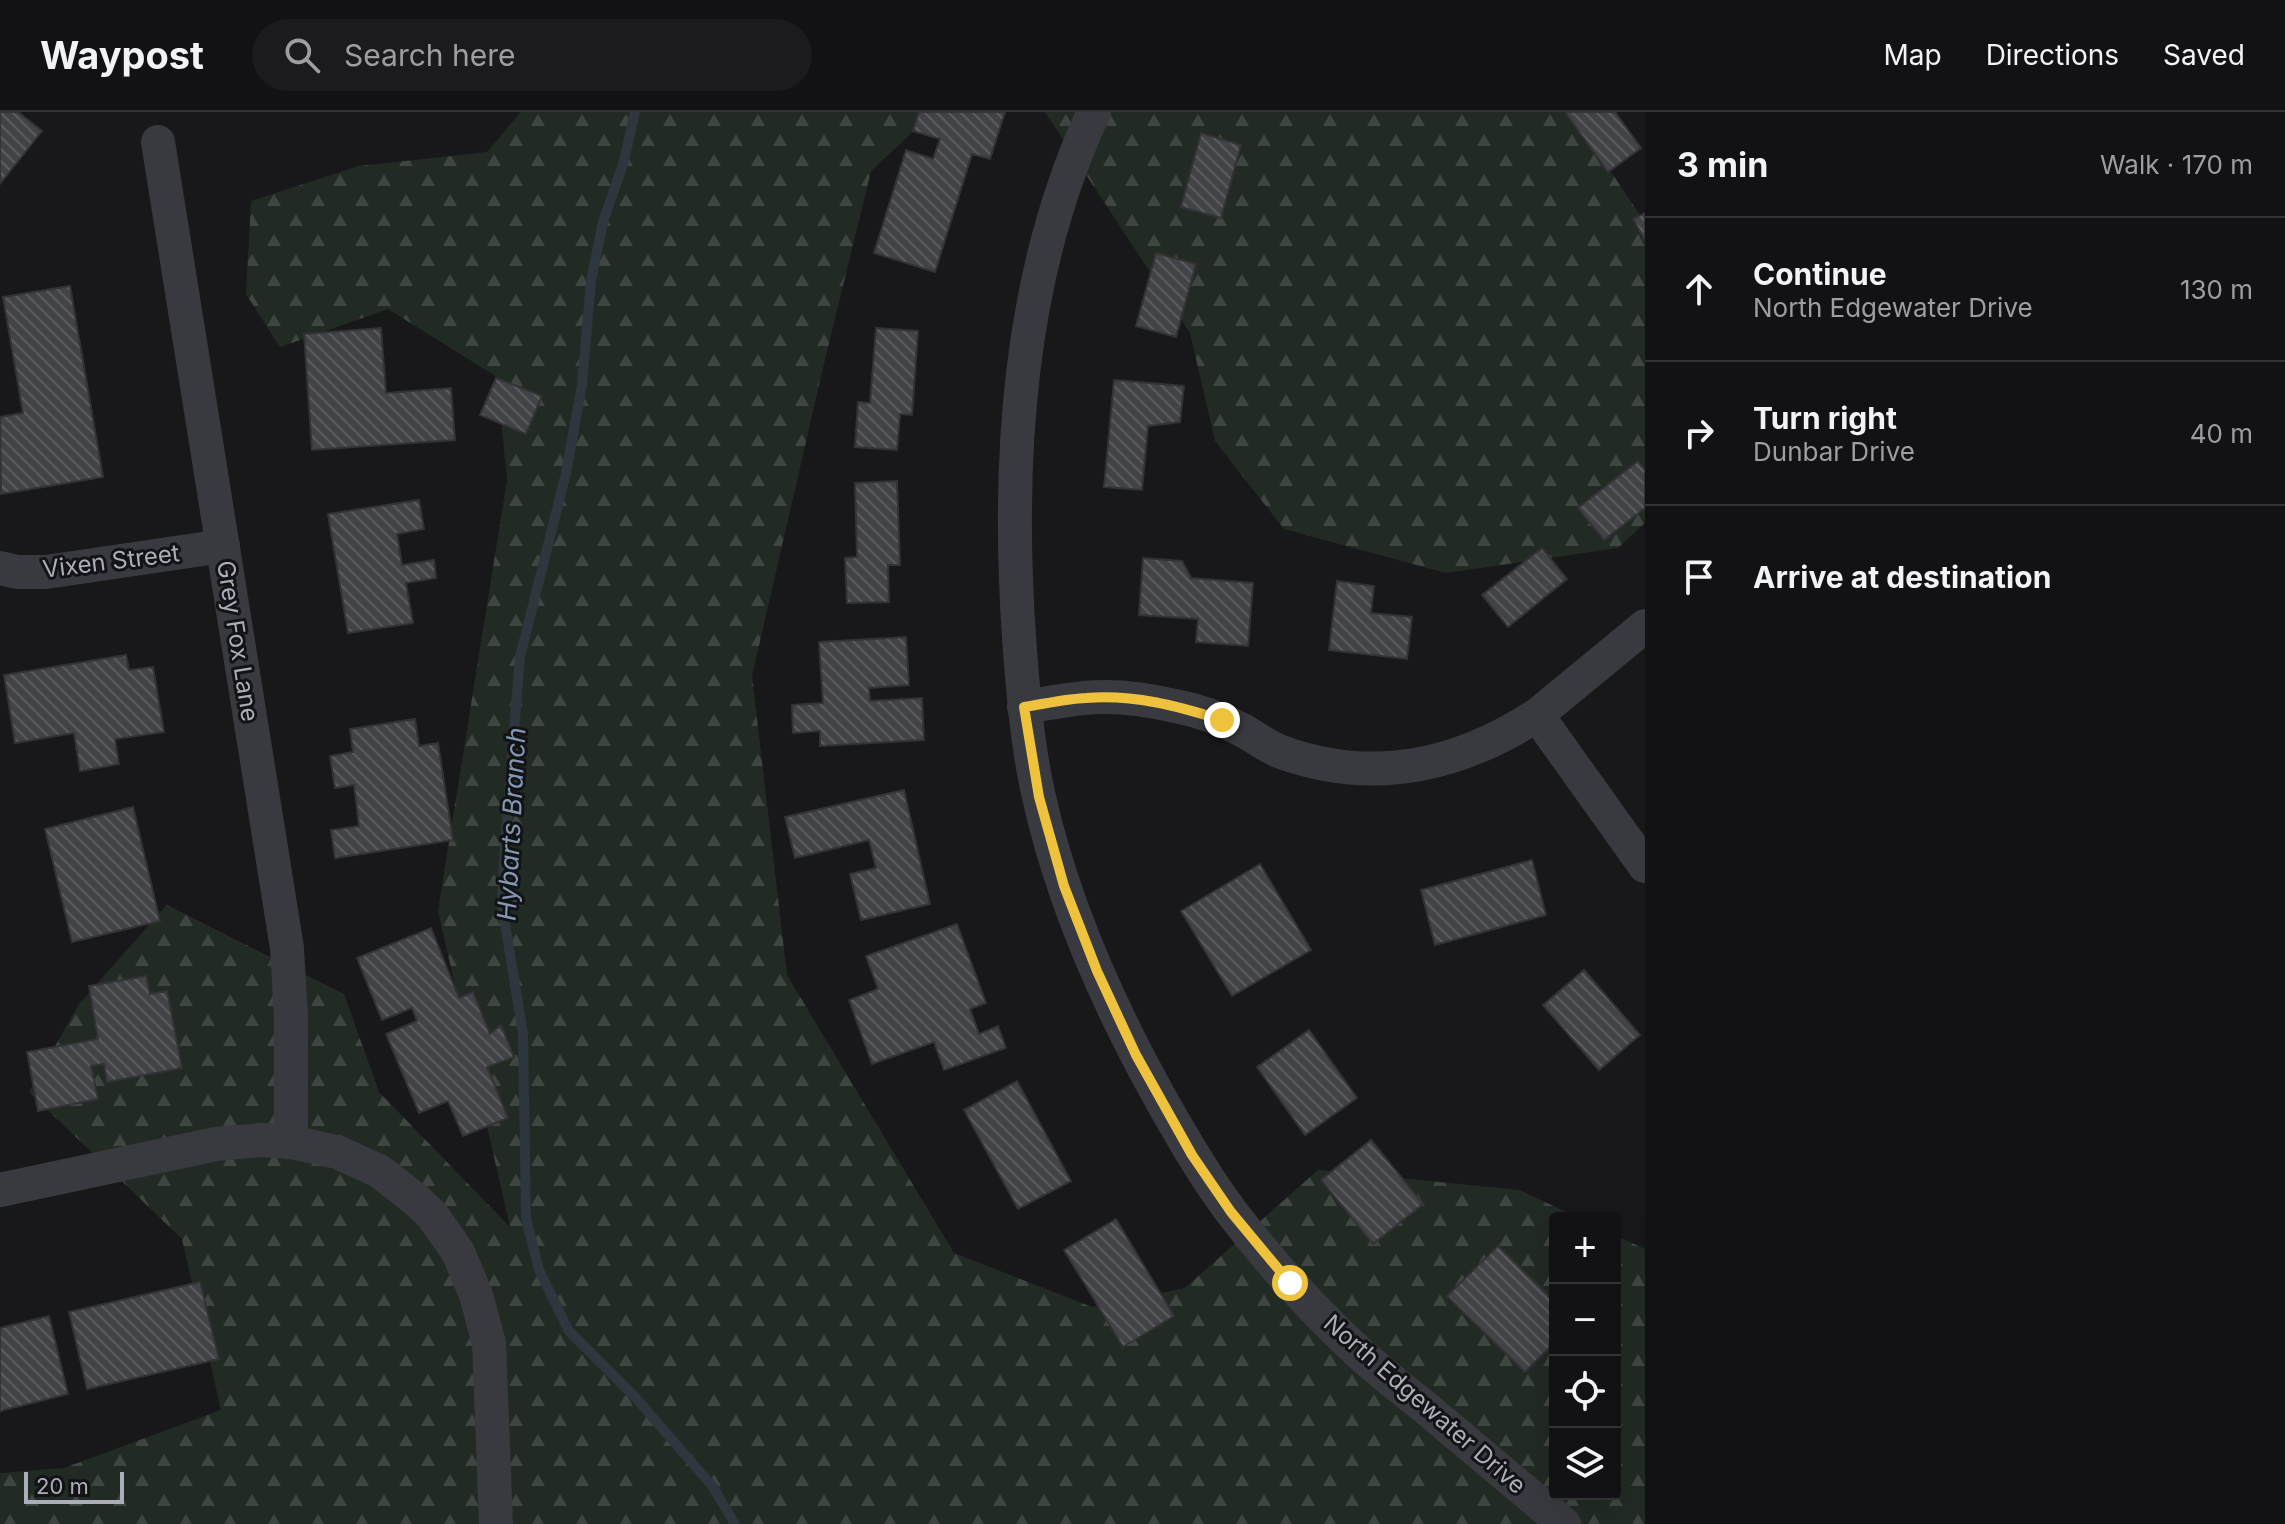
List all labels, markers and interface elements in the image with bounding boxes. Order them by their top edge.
search box [252,19,812,91]
text: Waypost [40,32,204,78]
icon: search [280,33,324,77]
text: Search here [344,37,516,73]
text: Map [1883,38,1942,72]
text: Directions [1986,38,2119,72]
text: Saved [2163,38,2245,72]
text: 3 min [1677,144,1768,185]
text: Walk · 170 m [2100,149,2253,180]
text: Continue [1753,256,1887,292]
icon: ahead [1677,267,1721,311]
text: 130 m [2180,274,2253,305]
text: North Edgewater Drive [1753,292,2033,323]
text: Turn right [1753,400,1897,436]
icon: right [1677,411,1721,455]
text: 40 m [2190,418,2253,449]
text: Dunbar Drive [1753,436,1915,467]
street label: Vixen Street [41,538,181,584]
icon: arrive [1677,555,1721,599]
street label: Grey Fox Lane [211,559,265,723]
text: Arrive at destination [1753,559,2051,595]
route end [1204,702,1240,738]
water label: Hybarts Branch [490,727,532,921]
map controls [1549,1212,1621,1500]
button: + [1549,1212,1621,1284]
route start [1272,1265,1308,1301]
button: − [1549,1284,1621,1356]
street label: North Edgewater Drive [1318,1308,1532,1500]
button: locate [1549,1356,1621,1428]
button: layers [1549,1428,1621,1500]
scale bar [24,1468,124,1504]
text: 20 m [36,1473,89,1499]

